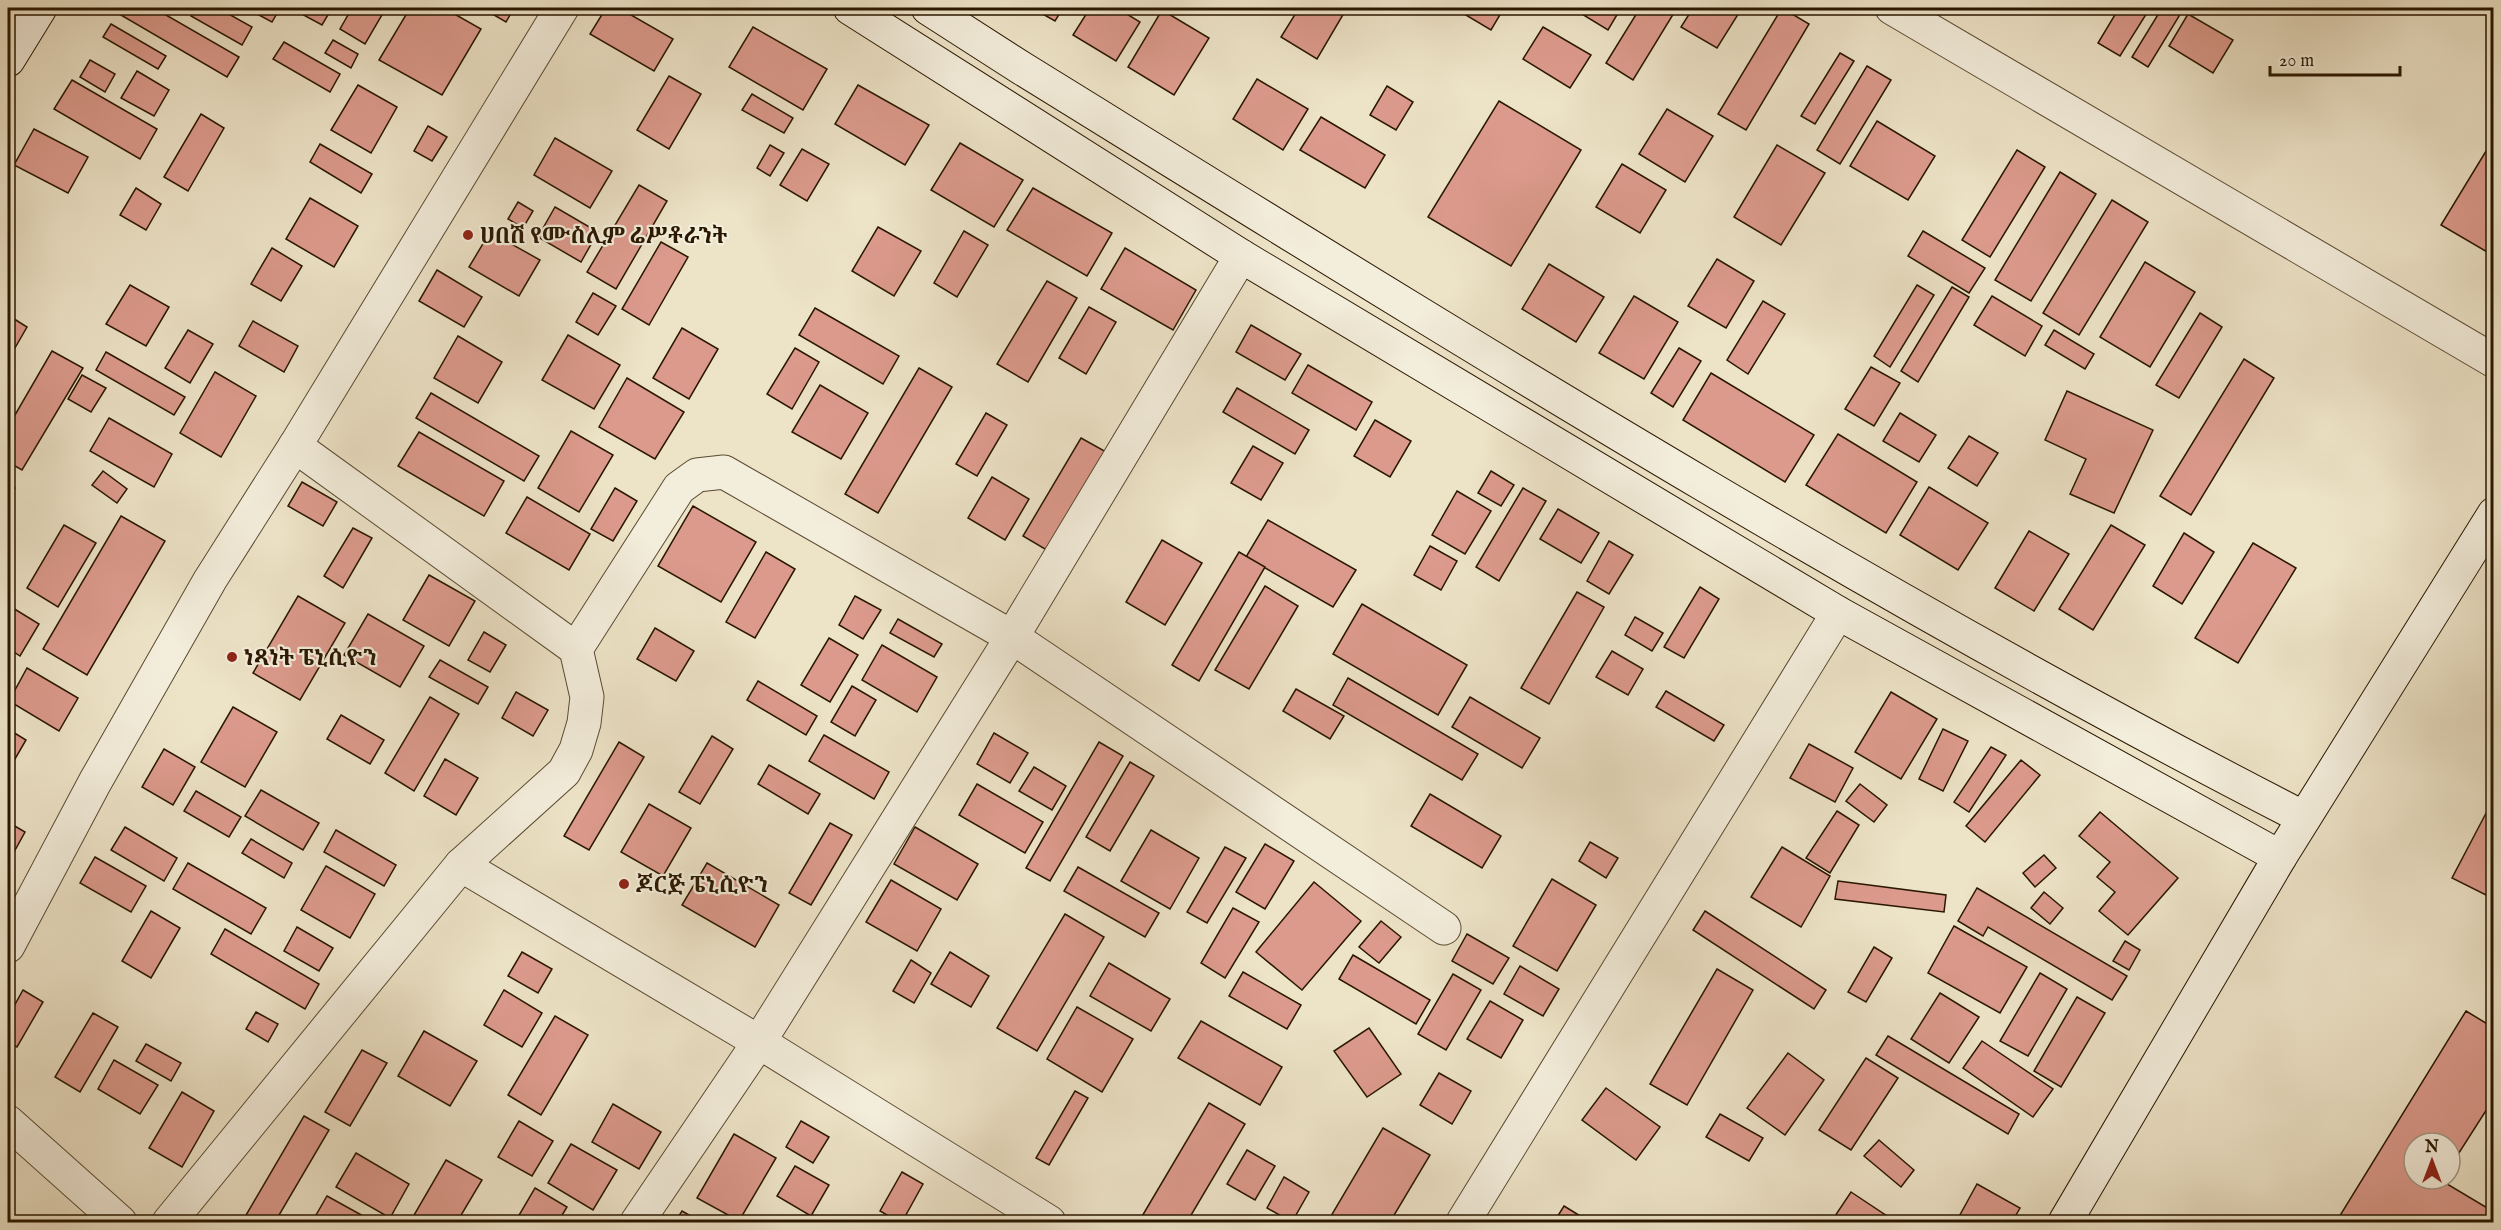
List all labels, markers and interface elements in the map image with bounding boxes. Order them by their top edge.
scale bar [2270,39,2400,77]
text: 20 m [2279,50,2314,73]
place label: ሀበሽ የሙስሊም ሬሥቶራንት [480,223,727,251]
marker: ሀበሽ የሙስሊም ሬሥቶራንት [461,228,475,242]
place label: ነጻነት ፔኒሲዮን [244,645,377,673]
marker: ነጻነት ፔኒሲዮን [225,650,239,664]
place label: ጆርጅ ፔኒሲዮን [636,872,768,900]
marker: ጆርጅ ፔኒሲዮን [617,877,631,891]
north arrow [2402,1131,2462,1191]
text: N [2424,1138,2439,1158]

